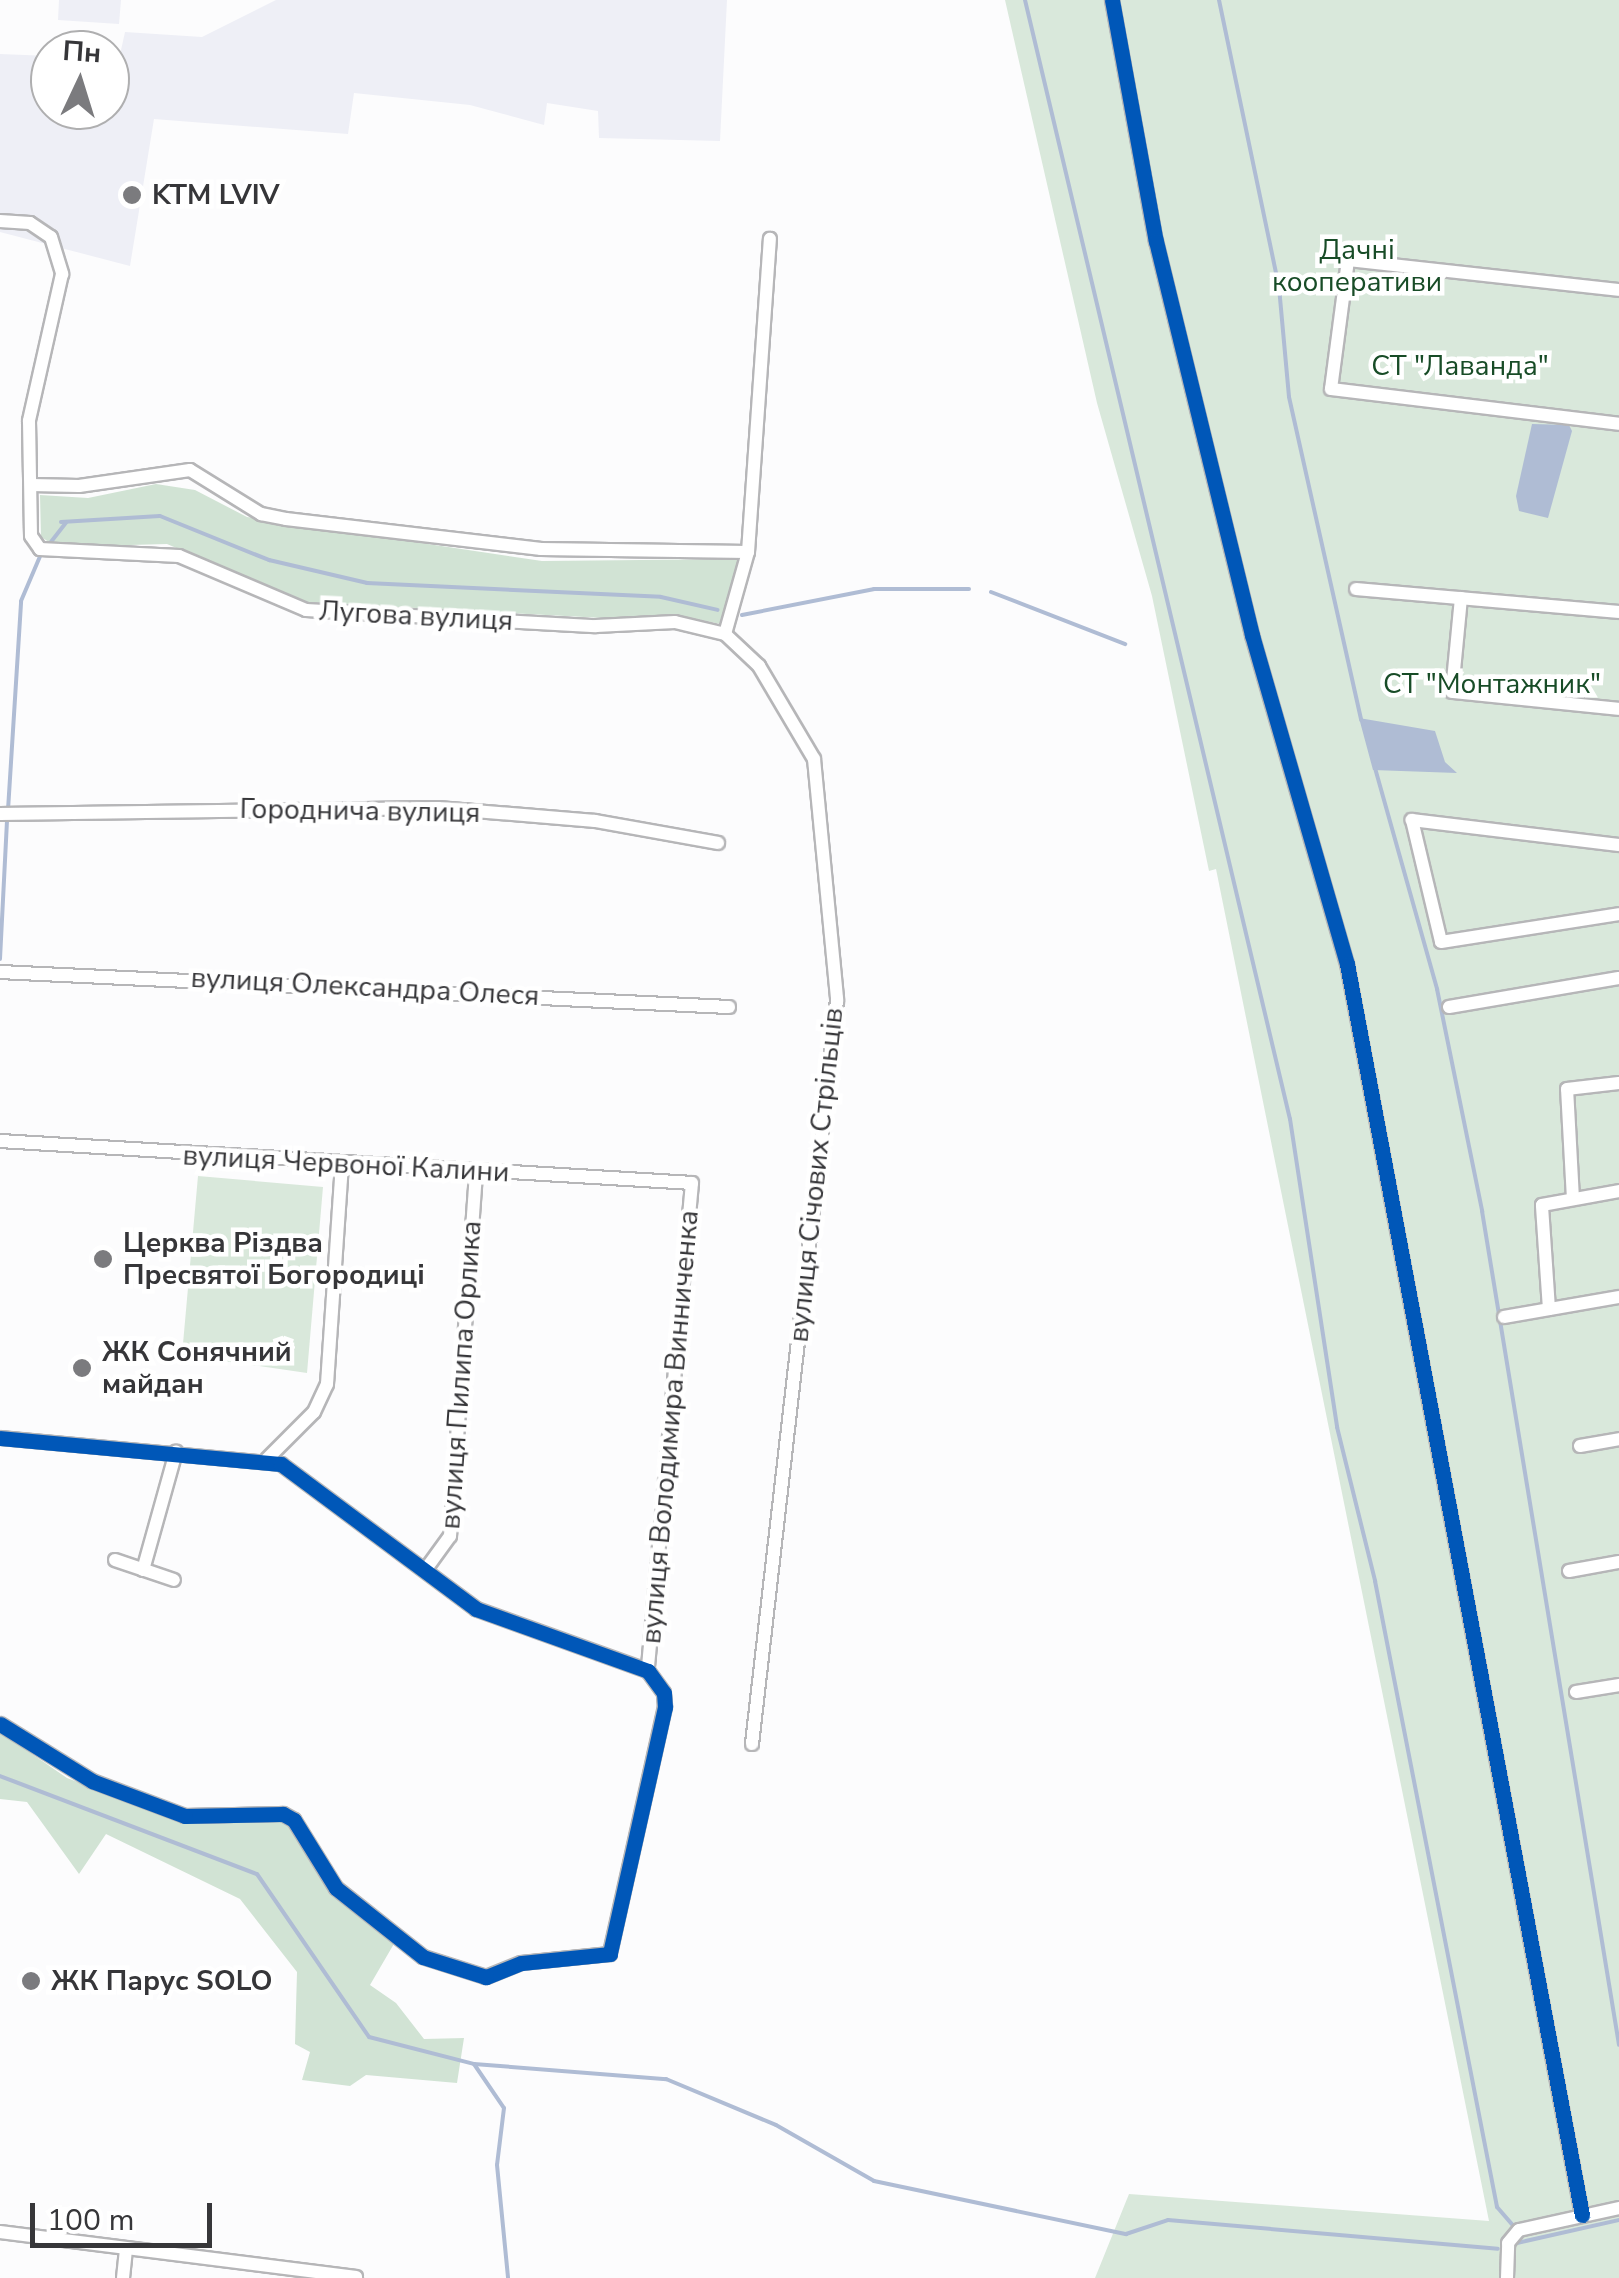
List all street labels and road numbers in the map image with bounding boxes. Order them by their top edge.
street label: Лугова вулиця [318,594,514,638]
street label: Городнича вулиця [239,792,481,830]
street label: вулиця Олександра Олеся [190,961,540,1013]
street label: вулиця Січових Стрільців [782,1006,850,1344]
street label: вулиця Червоної Калини [182,1139,510,1189]
street label: вулиця Володимира Винниченка [634,1209,706,1645]
street label: вулиця Пилипа Орлика [433,1220,489,1530]

